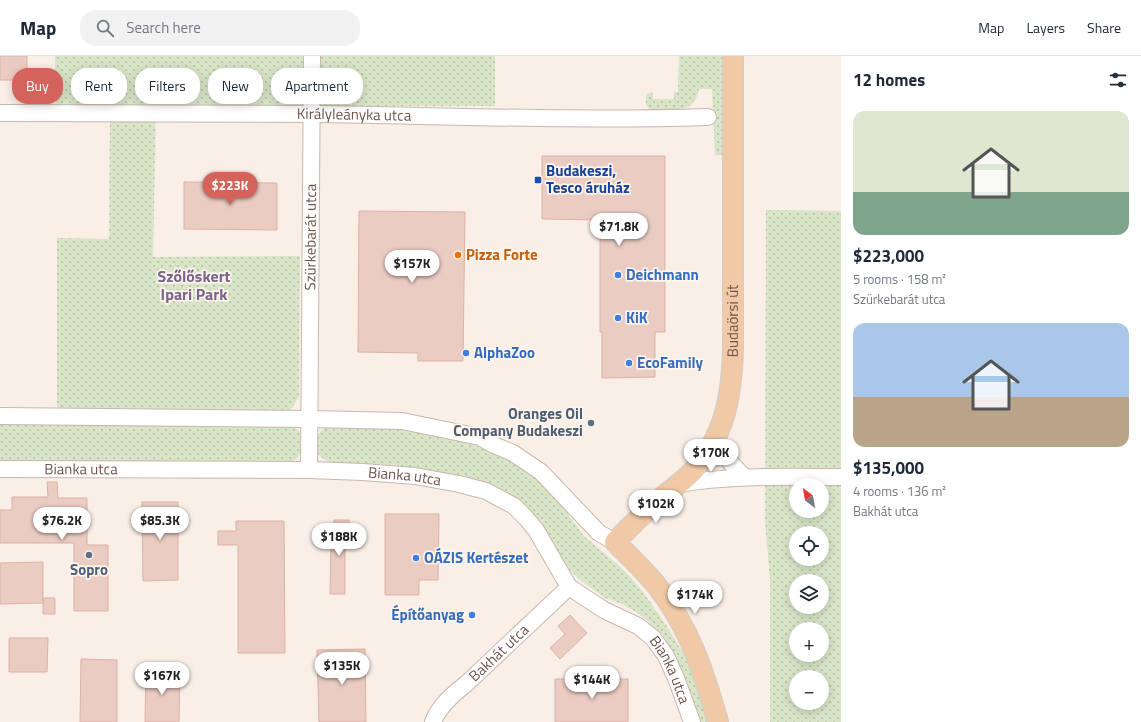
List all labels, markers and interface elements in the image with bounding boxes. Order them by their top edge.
search box [80,10,360,46]
text: Map [20,13,56,42]
text: Search here [126,16,201,39]
icon: search [94,17,116,39]
text: Map [978,17,1004,38]
text: Layers [1026,17,1065,38]
text: Share [1087,17,1121,38]
text: 12 homes [853,67,925,93]
chip: Buy [12,68,63,104]
chip: Rent [71,68,127,104]
chip: Filters [135,68,200,104]
chip: New [208,68,263,104]
chip: Apartment [271,68,363,104]
icon: filters [1107,69,1129,91]
street label: Királyleányka utca [297,102,412,127]
icon: home [955,137,1027,209]
place label: Budakeszi, Tesco áruház [546,159,630,199]
pin: $223K [202,172,258,206]
text: $223K [212,175,248,195]
marker: Budakeszi, Tesco áruház [533,175,543,185]
street label: Szürkebarát utca [298,183,322,290]
pin: $71.8K [586,213,652,247]
text: $71.8K [599,216,639,236]
place label: Pizza Forte [466,243,538,266]
text: $223,000 [853,243,924,269]
pin: $157K [384,250,440,284]
marker: Pizza Forte [453,250,463,260]
text: $157K [394,253,430,273]
place label: Deichmann [626,263,699,286]
district label: Szőlőskert Ipari Park [158,264,231,306]
text: 5 rooms · 158 m² [853,269,946,289]
marker: Deichmann [613,270,623,280]
street label: Budaörsi út [721,284,744,358]
text: Szürkebarát utca [853,289,945,309]
place label: KiK [626,306,648,329]
marker: KiK [613,313,623,323]
place label: AlphaZoo [474,341,535,364]
marker: AlphaZoo [461,348,471,358]
icon: home [955,349,1027,421]
place label: EcoFamily [637,351,704,374]
marker: EcoFamily [624,358,634,368]
place label: Oranges Oil Company Budakeszi [453,402,583,442]
marker: Oranges Oil Company Budakeszi [586,418,596,428]
pin: $170K [683,439,739,473]
text: $170K [693,442,729,462]
text: $135,000 [853,455,924,481]
street label: Bianka utca [44,457,118,480]
street label: Bianka utca [367,460,444,492]
north arrow [789,478,829,518]
map controls [789,478,829,710]
text: 4 rooms · 136 m² [853,481,946,501]
pin: $102K [628,490,684,524]
text: $102K [638,493,674,513]
text: Bakhát utca [853,501,918,521]
pin: $76.2K [29,507,95,541]
pin: $85.3K [127,507,193,541]
text: $76.2K [42,510,82,530]
text: $85.3K [140,510,180,530]
pin: $188K [311,523,367,557]
text: $188K [321,526,357,546]
button: locate [789,526,829,566]
place label: OÁZIS Kertészet [424,546,529,569]
marker: Sopro [84,550,94,560]
marker: OÁZIS Kertészet [411,553,421,563]
place label: Sopro [70,558,108,581]
button: layers [789,574,829,614]
pin: $174K [667,581,723,615]
text: $174K [677,584,713,604]
place label: Építőanyag [391,603,464,626]
marker: Építőanyag [467,610,477,620]
street label: Bakhát utca [463,618,534,687]
button: + [789,622,829,662]
street label: Bianka utca [644,631,697,707]
pin: $135K [314,652,370,686]
text: $135K [324,655,360,675]
pin: $167K [134,662,190,696]
text: $167K [144,665,180,685]
pin: $144K [564,666,620,700]
text: $144K [574,669,610,689]
button: − [789,670,829,710]

